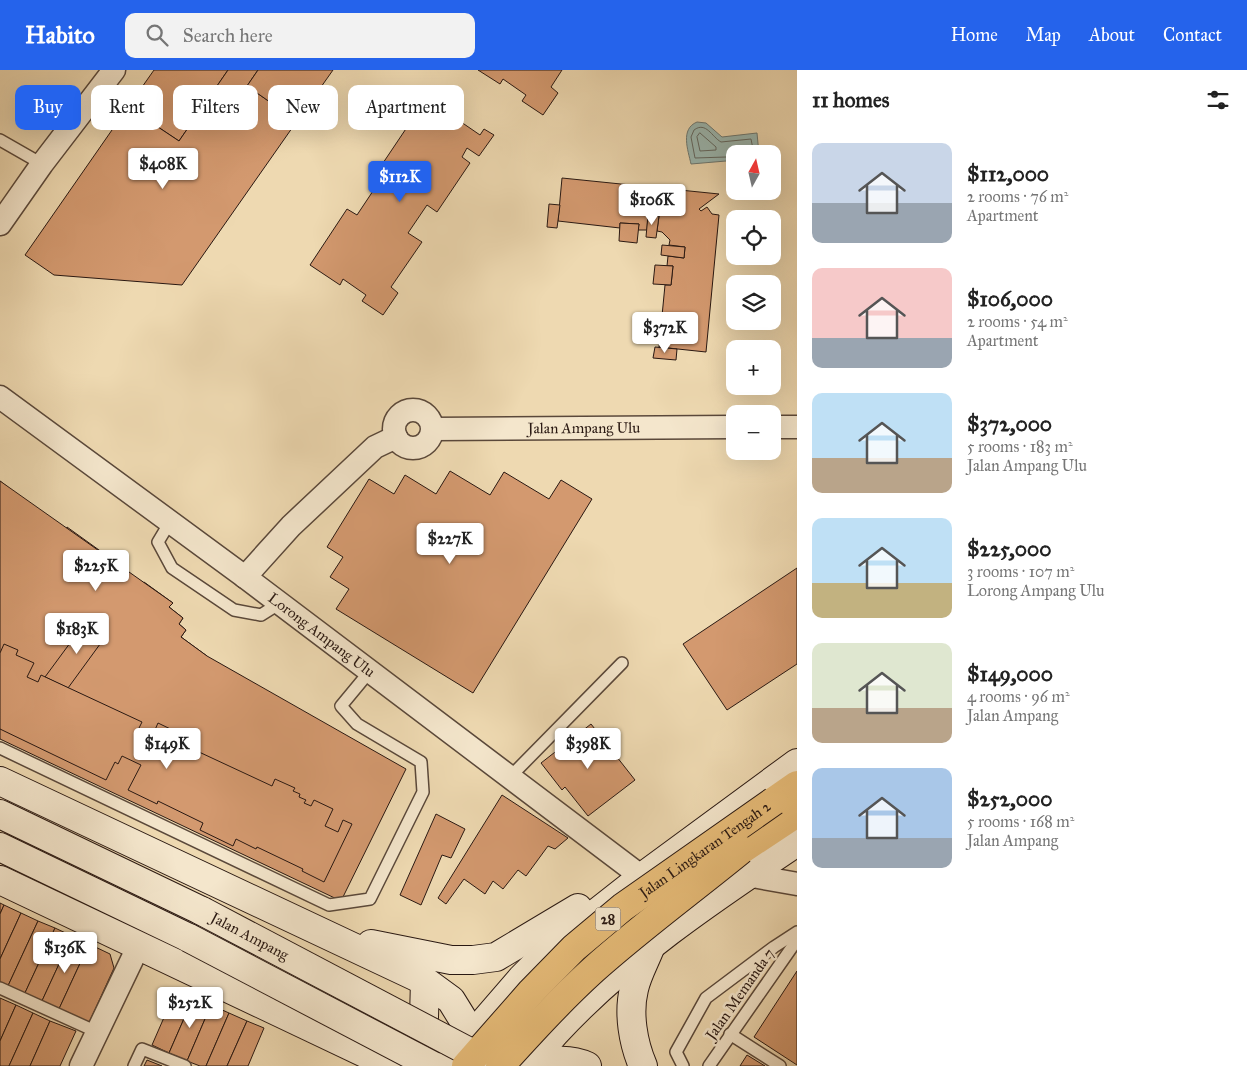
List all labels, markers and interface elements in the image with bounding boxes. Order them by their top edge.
search box [125,13,475,58]
text: Habito [25,20,95,50]
icon: search [143,21,171,49]
text: Search here [183,24,273,47]
text: Home [951,24,998,46]
text: Map [1026,24,1061,46]
text: About [1089,24,1135,46]
text: Contact [1163,24,1222,46]
chip: Buy [15,85,81,130]
chip: Rent [91,85,163,130]
chip: Filters [173,85,258,130]
chip: New [268,85,338,130]
chip: Apartment [348,85,464,130]
icon: filters [1204,86,1232,114]
text: 11 homes [812,87,889,113]
north arrow [726,145,781,200]
map controls [726,145,781,460]
pin: $408K [128,148,198,190]
text: $408K [139,154,187,173]
pin: $112K [365,160,435,203]
text: $112,000 [967,161,1049,187]
icon: home [852,163,912,223]
text: $112K [379,167,421,186]
pin: $106K [617,184,687,226]
text: 2 rooms · 76 m² [967,187,1068,206]
text: $106K [630,190,674,209]
text: Apartment [967,206,1039,225]
button: locate [726,210,781,265]
button: layers [726,275,781,330]
text: $106,000 [967,286,1053,312]
icon: home [852,288,912,348]
pin: $372K [630,312,700,354]
text: 2 rooms · 54 m² [967,312,1068,331]
text: $372K [643,318,687,337]
text: Apartment [967,331,1039,350]
button: + [726,340,781,395]
button: − [726,405,781,460]
text: $372,000 [967,411,1052,437]
icon: home [852,413,912,473]
street label: Jalan Ampang Ulu [526,419,640,438]
text: 5 rooms · 183 m² [967,437,1073,456]
text: Jalan Ampang Ulu [967,456,1087,475]
pin: $227K [415,522,485,565]
text: $227K [428,529,472,548]
text: $225,000 [967,536,1051,562]
icon: home [852,538,912,598]
pin: $225K [61,550,131,592]
text: $225K [74,556,118,575]
text: 3 rooms · 107 m² [967,562,1074,581]
text: Lorong Ampang Ulu [967,581,1105,600]
street label: Lorong Ampang Ulu [265,589,379,681]
pin: $183K [42,612,112,655]
text: $183K [56,619,98,638]
text: $149,000 [967,661,1053,687]
icon: home [852,663,912,723]
text: 4 rooms · 96 m² [967,687,1070,706]
text: Jalan Ampang [967,706,1058,725]
pin: $149K [132,728,202,770]
pin: $398K [553,728,623,770]
text: $149K [145,734,189,753]
text: $398K [566,734,610,753]
text: $252,000 [967,786,1052,812]
icon: home [852,788,912,848]
street label: Jalan Lingkaran Tengah 2 [634,797,775,904]
text: 5 rooms · 168 m² [967,812,1074,831]
text: Jalan Ampang [967,831,1058,850]
street label: Jalan Ampang [206,907,293,965]
road number: 28 [596,908,620,931]
pin: $136K [30,932,100,974]
text: $136K [44,938,86,957]
street label: Jalan Memanda 7 [701,945,779,1045]
pin: $252K [155,986,225,1029]
text: $252K [168,993,212,1012]

